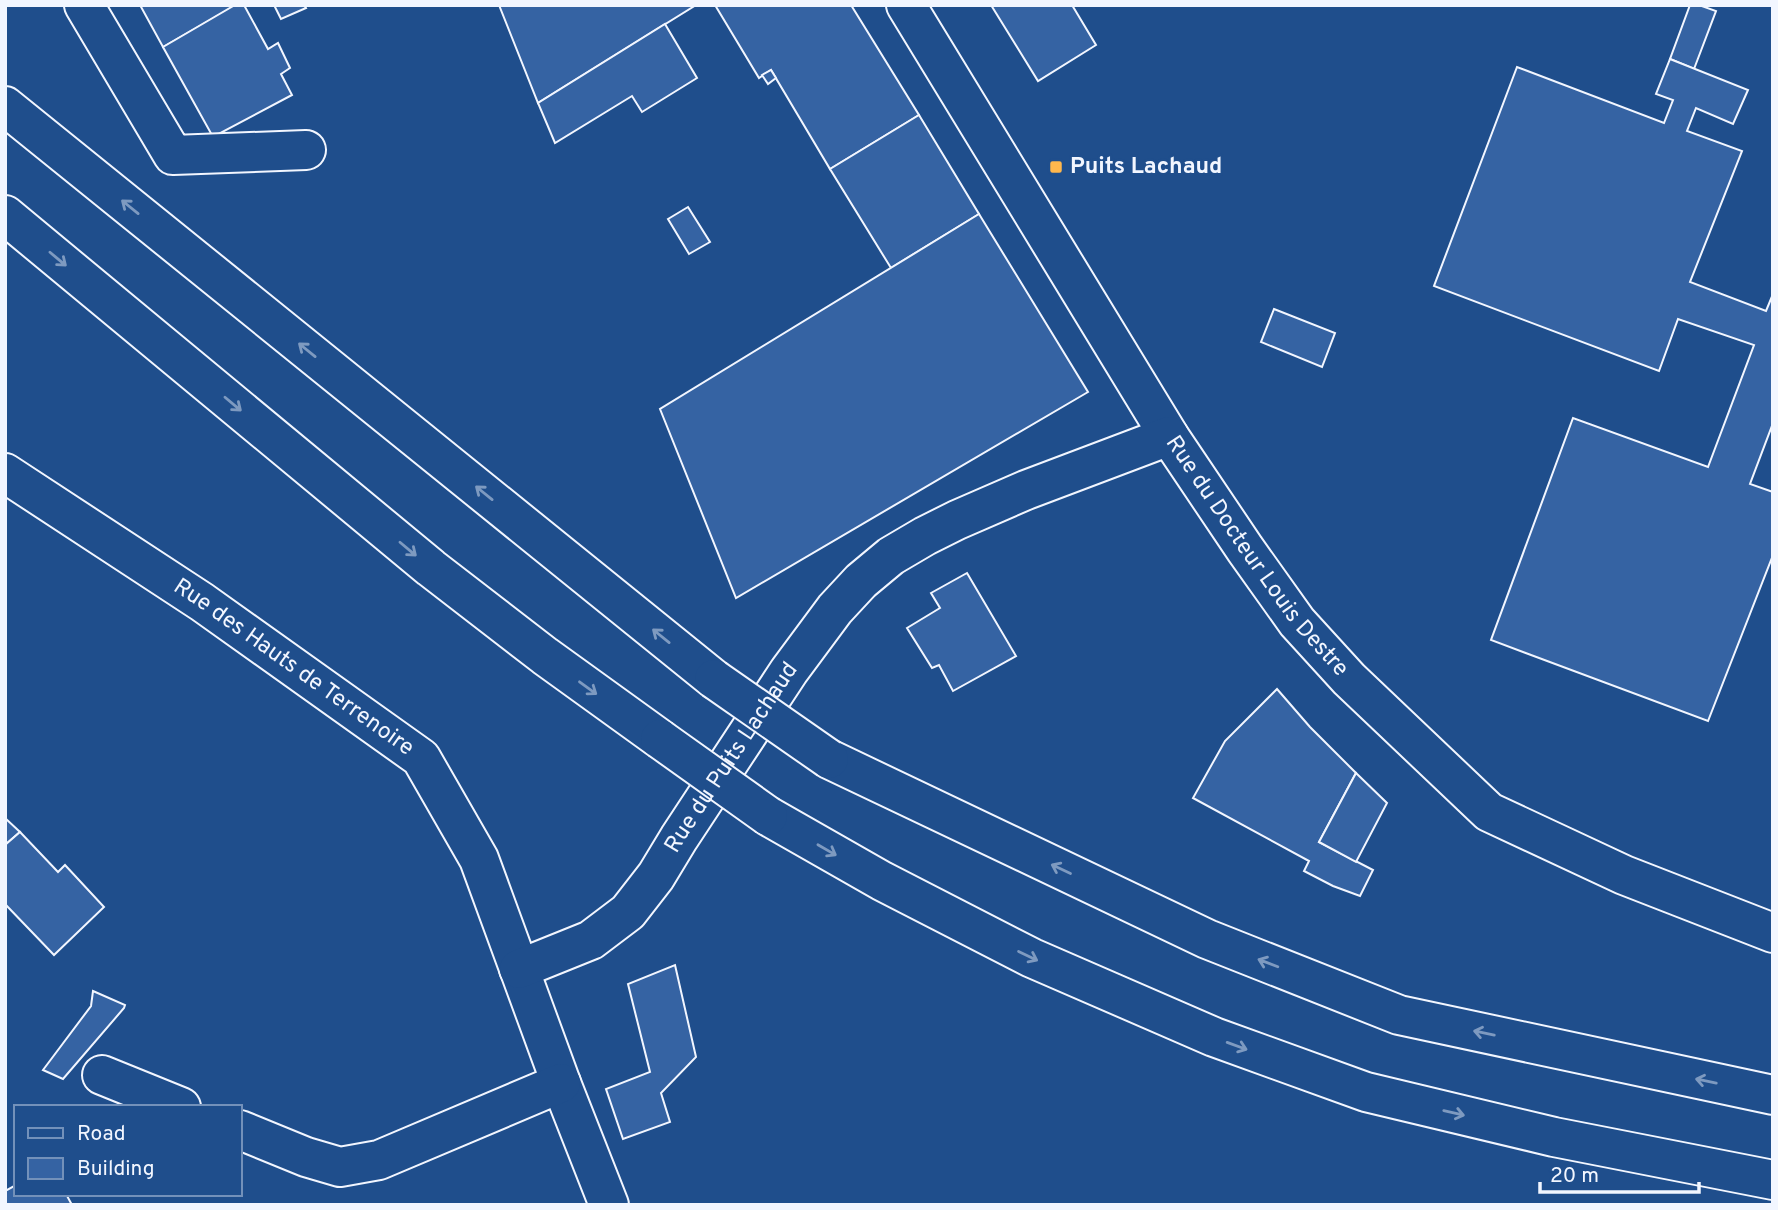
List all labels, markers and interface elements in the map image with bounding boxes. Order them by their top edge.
place label: Puits Lachaud [1070,153,1222,182]
marker: Puits Lachaud [1048,159,1064,175]
one-way arrow [122,200,140,215]
one-way arrow [48,251,66,266]
one-way arrow [299,343,317,358]
one-way arrow [224,396,242,412]
street label: Rue du Docteur Louis Destre [1159,430,1355,683]
one-way arrow [475,486,493,501]
one-way arrow [399,541,417,557]
street label: Rue des Hauts de Terrenoire [168,573,420,763]
one-way arrow [652,629,670,644]
street label: Rue du Puits Lachaud [659,657,805,859]
one-way arrow [578,681,597,695]
one-way arrow [817,843,837,857]
one-way arrow [1051,862,1072,876]
one-way arrow [1017,950,1038,963]
one-way arrow [1257,956,1279,969]
one-way arrow [1473,1026,1496,1039]
one-way arrow [1226,1041,1248,1053]
one-way arrow [1695,1073,1718,1087]
legend [14,1105,242,1196]
one-way arrow [1442,1107,1465,1120]
text: Road [77,1121,126,1148]
scale bar [1540,1150,1699,1194]
text: Building [77,1156,155,1183]
text: 20 m [1550,1163,1599,1190]

